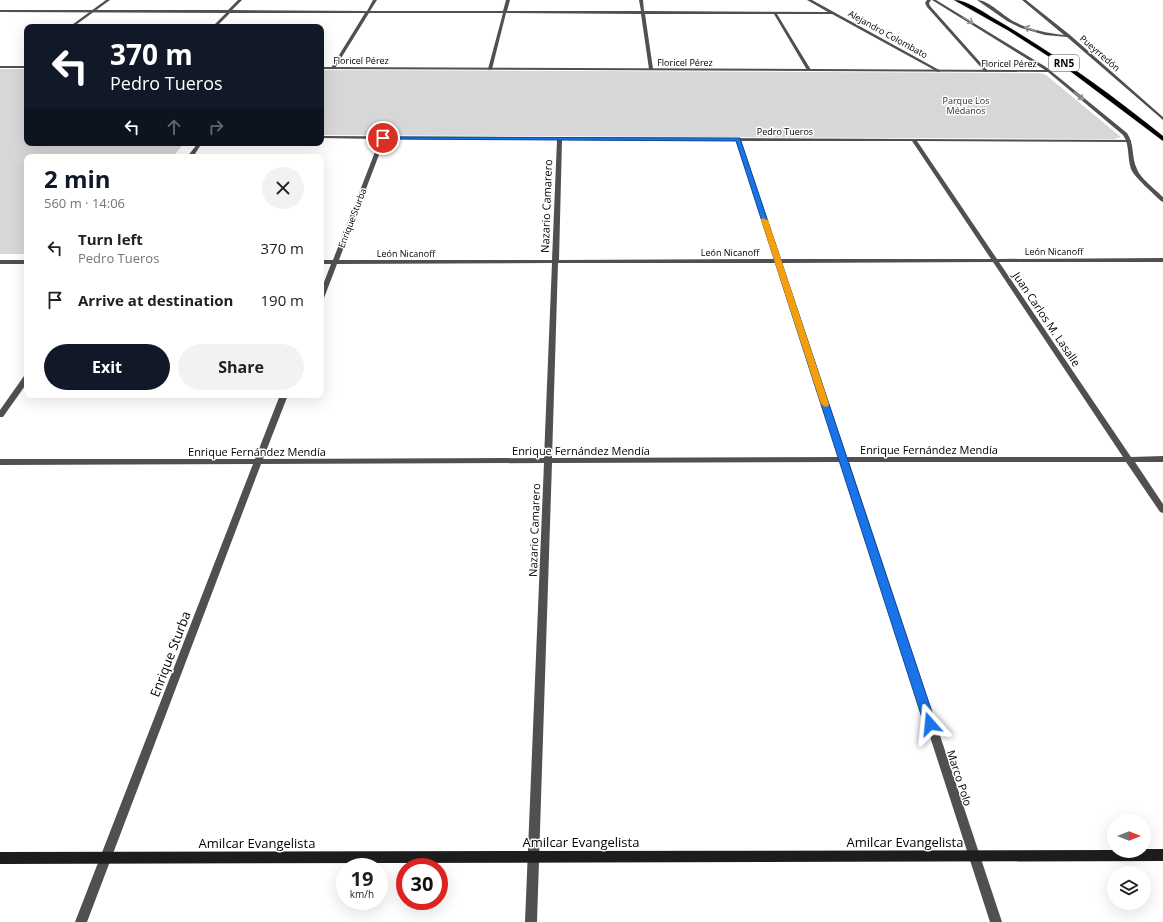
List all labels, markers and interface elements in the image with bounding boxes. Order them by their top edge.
street label: Alejandro Colombato [846,7,930,61]
one-way arrow [962,16,974,24]
one-way arrow [1025,25,1037,33]
street label: Pueyrredón [1077,32,1123,74]
text: 370 m [110,35,193,73]
icon: left [44,40,96,92]
street label: Floricel Pérez [333,54,389,67]
road number: RN5 [1049,55,1079,71]
street label: Floricel Pérez [657,56,713,69]
street label: Floricel Pérez [981,57,1037,70]
text: Pedro Tueros [110,71,223,95]
one-way arrow [1073,91,1084,100]
park label: Parque Los Médanos [943,94,989,117]
icon: left [121,116,143,138]
icon: ahead [163,116,185,138]
icon: right [205,116,227,138]
pin [366,121,400,155]
street label: Pedro Tueros [757,125,813,138]
icon: arrive [372,127,394,149]
street label: Nazario Camarero [537,159,555,253]
text: 2 min [44,162,111,195]
button: close [262,167,304,209]
street label: Enrique Sturba [335,186,369,250]
text: 560 m · 14:06 [44,194,125,212]
text: Turn left [78,229,143,249]
icon: left [44,237,66,259]
text: 370 m [260,238,304,258]
street label: León Nicanoff [1025,245,1084,258]
street label: León Nicanoff [701,246,760,259]
street label: León Nicanoff [377,247,436,260]
text: Pedro Tueros [78,249,159,267]
street label: Juan Carlos M. Lasalle [1009,268,1084,369]
icon: arrive [44,289,66,311]
text: Arrive at destination [78,290,233,310]
text: 190 m [260,290,304,310]
button: Exit [44,344,170,390]
button: Share [178,344,304,390]
street label: Enrique Fernández Mendía [860,442,998,457]
street label: Enrique Fernández Mendía [512,443,650,458]
street label: Enrique Fernández Mendía [188,444,326,459]
street label: Nazario Camarero [525,483,543,577]
street label: Enrique Sturba [145,608,195,700]
position arrow [909,703,951,745]
street label: Marco Polo [944,748,976,808]
north arrow [1107,814,1151,858]
map controls [1107,814,1151,910]
street label: Amilcar Evangelista [523,833,639,851]
street label: Amilcar Evangelista [847,833,963,851]
street label: Amilcar Evangelista [199,834,315,852]
speed limit sign: 30 [396,858,448,910]
text: 19 [351,865,373,892]
button: layers [1107,866,1151,910]
text: km/h [350,887,374,901]

